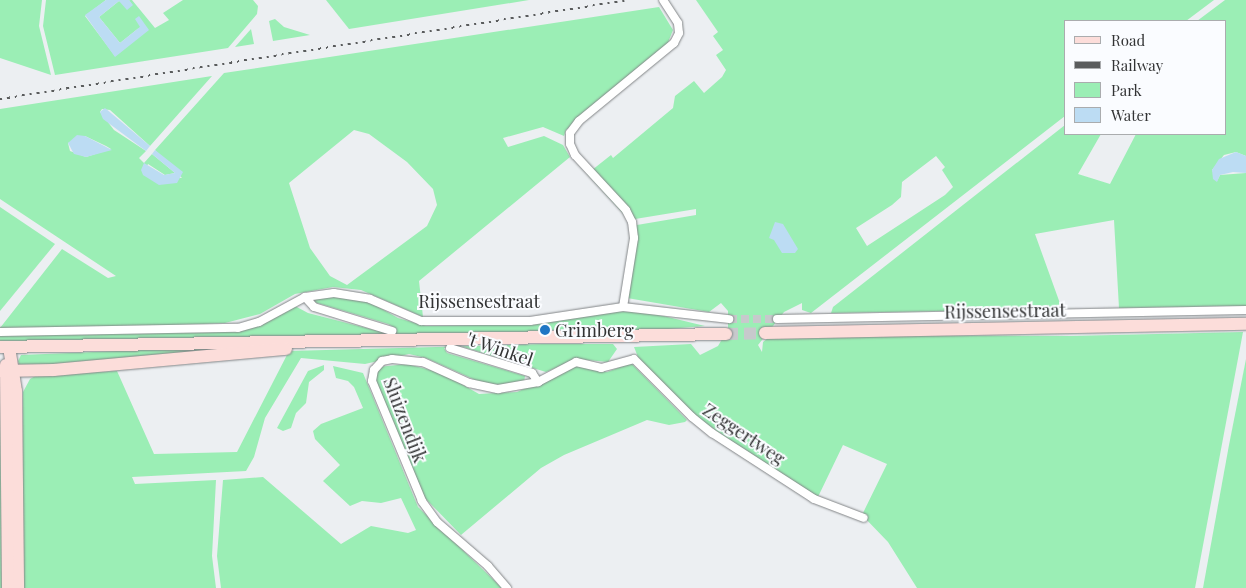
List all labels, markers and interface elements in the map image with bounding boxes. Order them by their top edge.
legend [1064,20,1226,135]
text: Road [1111,30,1145,50]
text: Railway [1111,55,1163,75]
text: Park [1111,80,1142,100]
text: Water [1111,105,1151,125]
street label: Rijssensestraat [418,290,540,312]
street label: Rijssensestraat [944,299,1066,323]
place label: Grimberg [555,319,634,341]
marker: Grimberg [539,324,551,336]
street label: 't Winkel [463,327,537,371]
street label: Sluizendijk [379,374,431,466]
street label: Zeggertweg [699,399,789,469]

